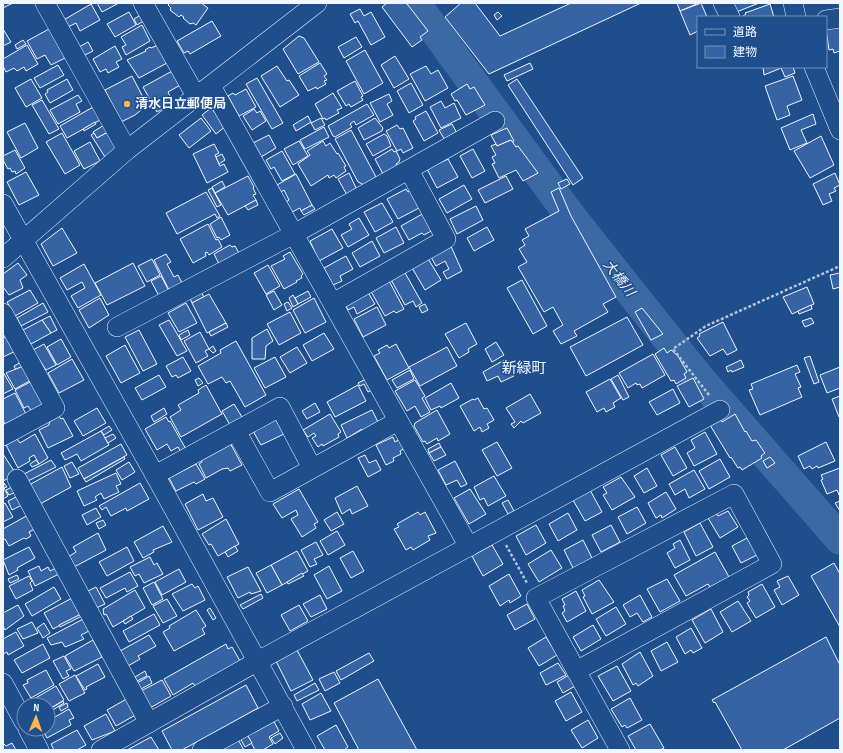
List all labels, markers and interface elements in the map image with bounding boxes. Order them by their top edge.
legend [697,16,827,68]
text: 道路 [733,25,757,40]
text: 建物 [733,45,757,60]
place label: 清水日立郵便局 [135,96,226,112]
marker: 清水日立郵便局 [122,99,132,109]
water label: 大橋川 [599,256,640,301]
district label: 新緑町 [501,359,547,378]
north arrow [16,697,56,737]
text: N [33,701,40,714]

